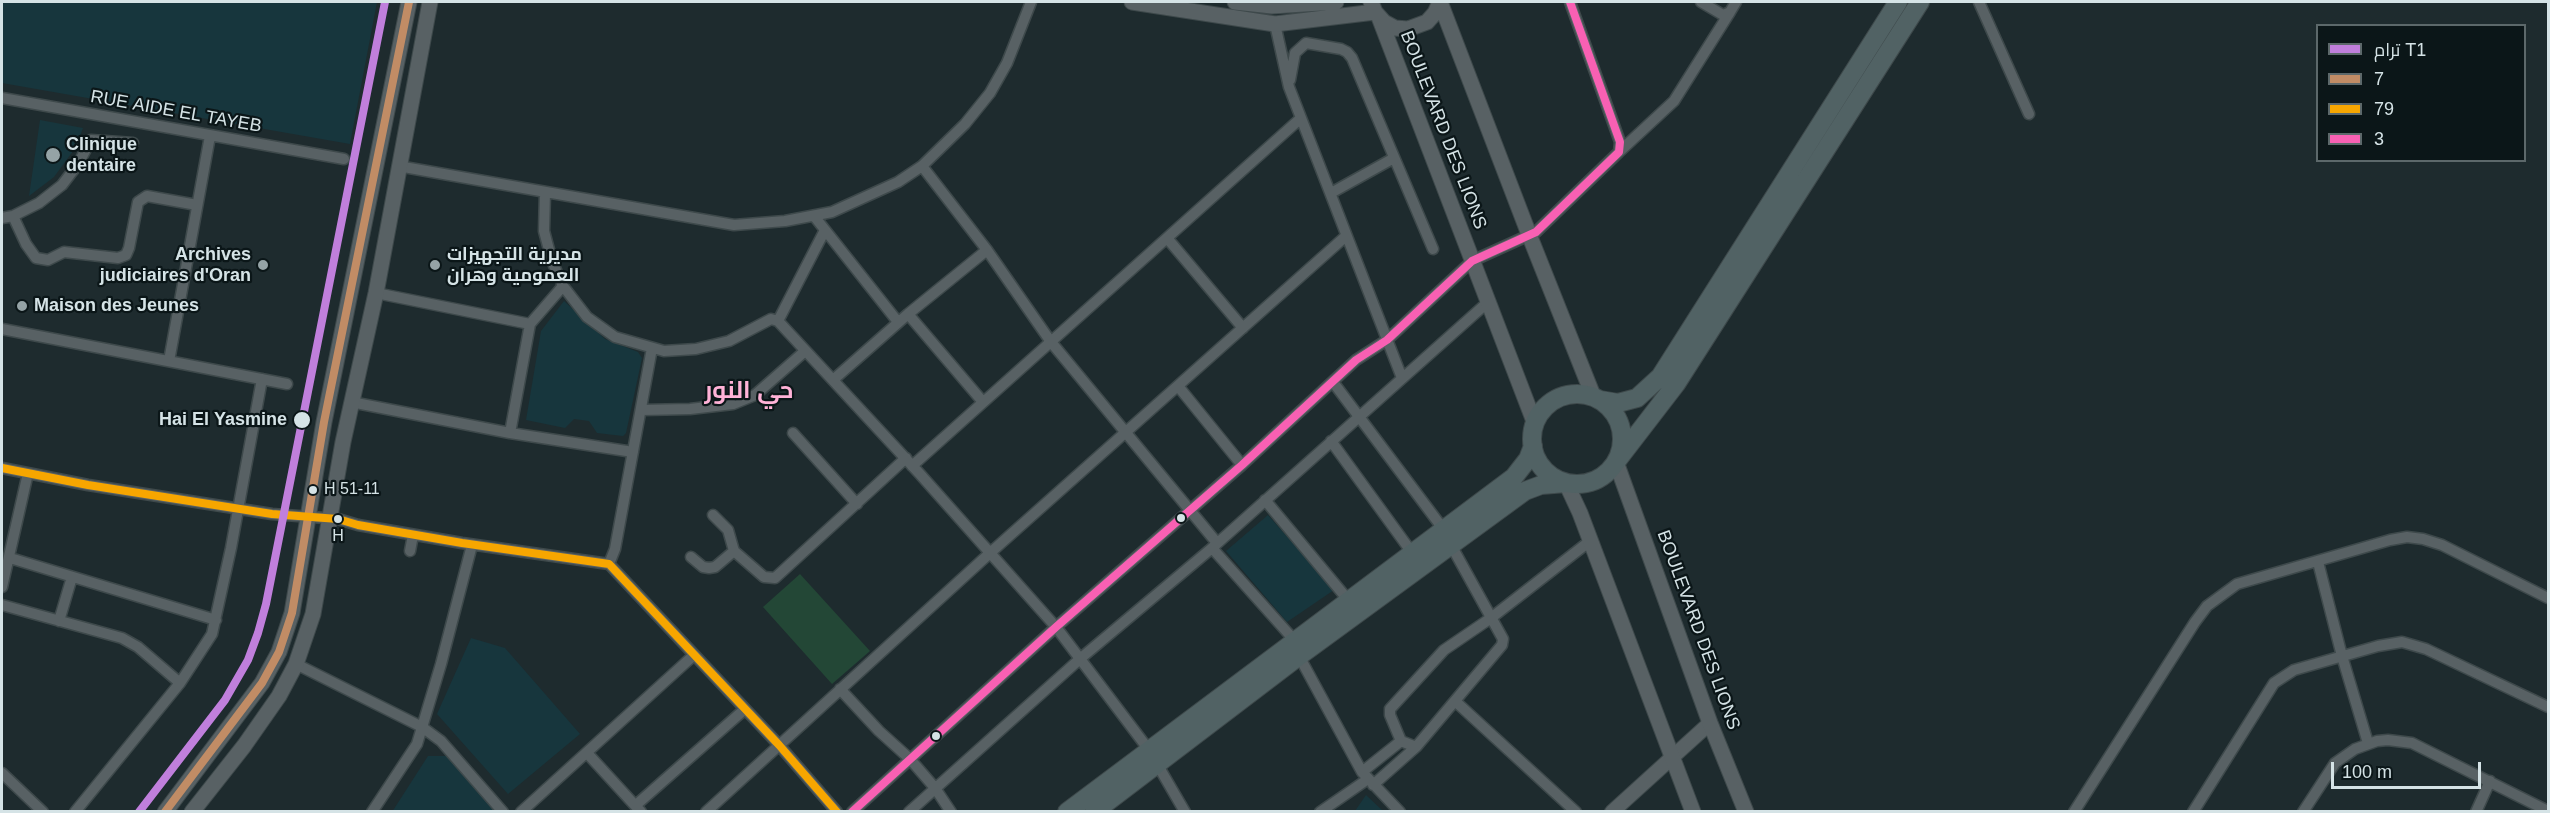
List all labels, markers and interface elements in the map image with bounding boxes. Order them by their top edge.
legend [2316,24,2526,162]
street label: BOULEVARD DES LIONS [1395,28,1491,232]
text: ترام T1 [2374,40,2426,60]
text: 7 [2374,69,2384,89]
street label: RUE AIDE EL TAYEB [89,86,263,138]
text: 79 [2374,99,2394,119]
text: 3 [2374,129,2384,149]
place label: Clinique dentaire [66,134,137,176]
marker: Clinique dentaire [44,146,62,164]
place label: Archives judiciaires d'Oran [100,244,251,286]
place label: مديرية التجهيزات العمومية وهران [447,244,582,286]
marker: Archives judiciaires d'Oran [256,258,270,272]
marker: مديرية التجهيزات العمومية وهران [428,258,442,272]
place label: Maison des Jeunes [34,295,199,317]
marker: Maison des Jeunes [15,299,29,313]
district label: حي النور [705,377,793,405]
place label: Hai El Yasmine [159,409,287,431]
marker: Hai El Yasmine [292,410,312,430]
place label: H 51-11 [324,480,380,500]
marker: H 51-11 [307,484,319,496]
unlabelled marker [1175,512,1187,524]
marker: H [332,513,344,525]
place label: H [332,527,344,547]
street label: BOULEVARD DES LIONS [1652,527,1744,733]
unlabelled marker [930,730,942,742]
scale bar [2334,750,2484,788]
text: 100 m [2342,762,2392,782]

